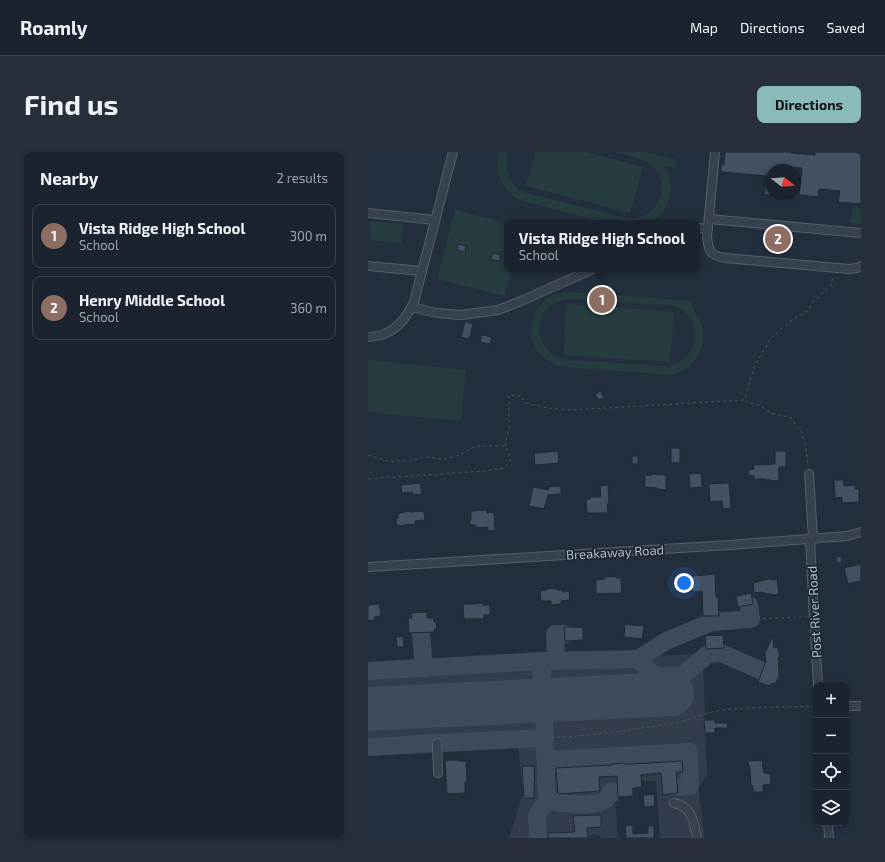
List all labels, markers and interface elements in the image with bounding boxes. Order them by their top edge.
text: Roamly [20,16,87,39]
text: Map [690,19,718,36]
text: Directions [740,19,805,36]
text: Saved [827,19,865,36]
button: Directions [757,86,861,123]
text: Find us [24,87,118,121]
north arrow [765,164,801,200]
text: Nearby [40,168,98,188]
text: 2 results [276,170,328,186]
text: Vista Ridge High School [79,219,245,237]
popup [504,220,700,272]
pin: 2 [765,224,791,254]
text: 1 [51,228,57,244]
text: 300 m [290,228,327,244]
text: Vista Ridge High School [519,229,685,247]
text: School [79,237,119,253]
text: School [519,247,559,263]
pin: 1 [589,285,615,315]
text: Henry Middle School [79,291,225,309]
text: 2 [50,300,58,316]
text: 360 m [290,300,327,316]
text: School [79,309,119,325]
street label: Breakaway Road [566,541,664,563]
street label: Post River Road [804,566,824,658]
your location [674,573,694,593]
map controls [813,682,849,826]
button: + [813,682,849,718]
button: − [813,718,849,754]
button: locate [813,754,849,790]
button: layers [813,790,849,826]

